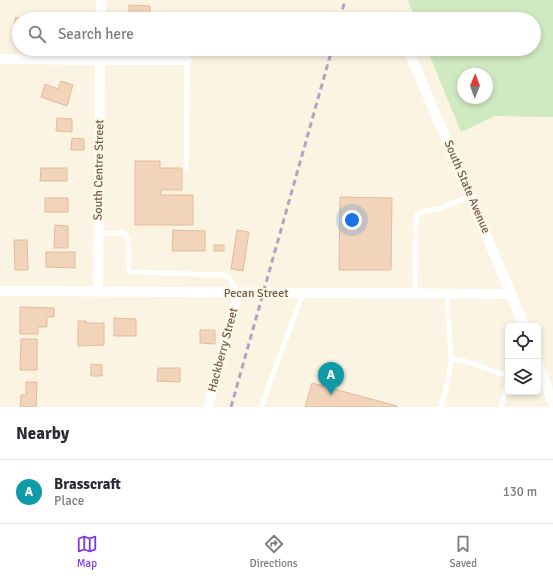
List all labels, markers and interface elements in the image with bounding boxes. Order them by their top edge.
search box [12,12,541,56]
icon: search [26,23,48,45]
text: Search here [58,25,134,43]
north arrow [457,68,493,104]
street label: South Centre Street [91,119,107,221]
street label: South State Avenue [441,138,493,236]
your location [342,210,362,230]
street label: Pecan Street [224,286,288,301]
street label: Hackberry Street [205,306,241,394]
map controls [505,323,541,395]
button: locate [505,323,541,359]
button: layers [505,359,541,395]
pin: A [318,362,344,395]
text: Nearby [16,423,69,444]
text: Brasscraft [54,475,121,493]
text: A [25,484,33,500]
text: 130 m [503,484,537,500]
text: Place [54,493,84,509]
tab: Map [76,533,98,570]
tab: Directions [250,533,298,570]
tab: Saved [449,533,477,570]

